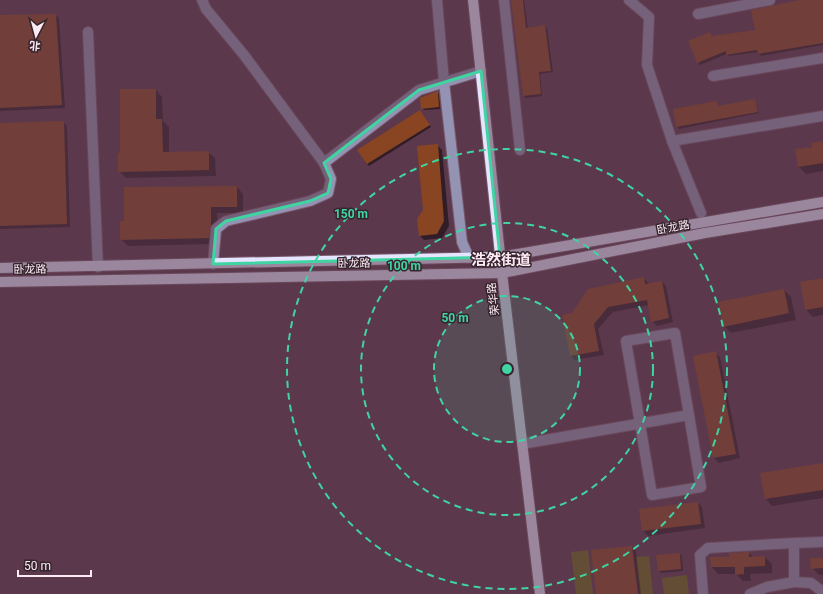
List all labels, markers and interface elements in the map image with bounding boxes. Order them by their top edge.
north arrow [16,16,56,56]
text: 北 [29,38,41,52]
text: 150 m [334,207,368,221]
street label: 卧龙路 [656,218,691,237]
district label: 浩然街道 [471,251,531,269]
street label: 卧龙路 [337,257,371,270]
text: 100 m [387,259,421,273]
street label: 卧龙路 [13,263,47,276]
street label: 荣华路 [485,282,502,316]
text: 50 m [441,311,469,325]
centre of rings [500,362,514,376]
scale bar [18,552,91,578]
text: 50 m [24,559,51,573]

